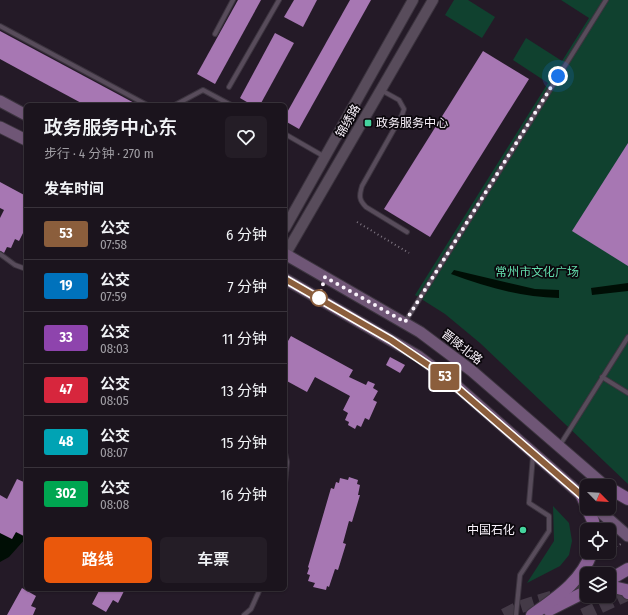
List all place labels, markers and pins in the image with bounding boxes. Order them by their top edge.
place label: 政务服务中心 [376,116,448,130]
marker: 政务服务中心 [363,118,373,128]
unlabelled marker [310,289,328,307]
place label: 中国石化 [467,523,515,537]
marker: 中国石化 [518,525,528,535]

